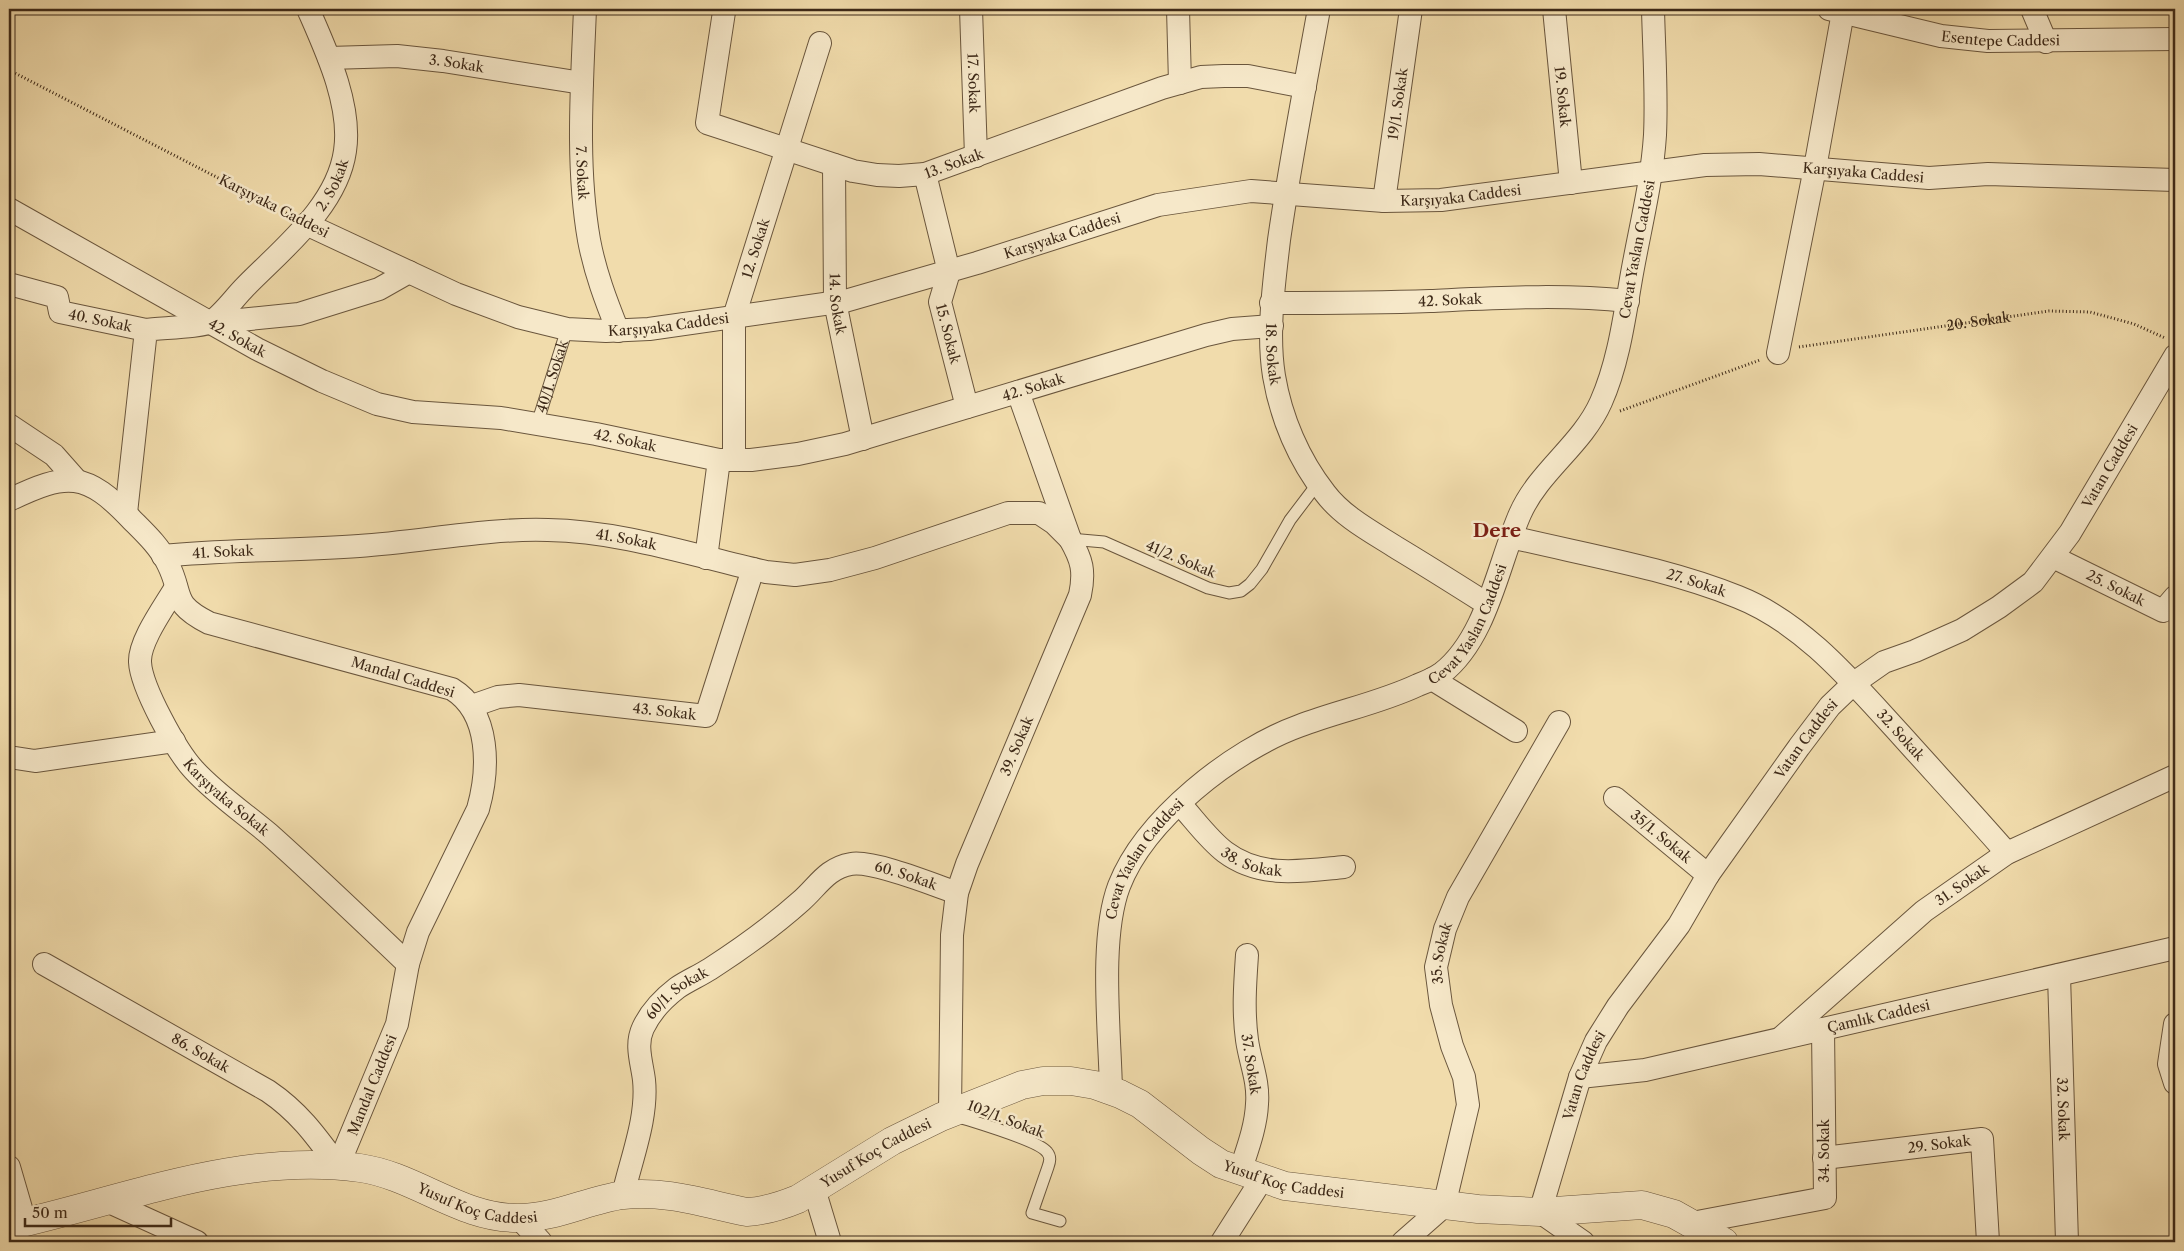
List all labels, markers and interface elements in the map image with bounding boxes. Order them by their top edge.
street label: Esentepe Caddesi [1940,27,2060,50]
street label: 3. Sokak [428,51,486,77]
street label: 17. Sokak [964,53,984,114]
street label: 19. Sokak [1551,65,1575,129]
street label: 19/1. Sokak [1384,66,1412,141]
street label: 13. Sokak [922,144,986,182]
street label: 7. Sokak [572,146,593,201]
street label: 2. Sokak [312,156,352,214]
street label: Karşıyaka Caddesi [1802,159,1925,187]
street label: Karşıyaka Caddesi [216,170,332,242]
street label: Cevat Yaslan Caddesi [1615,179,1659,320]
street label: Karşıyaka Caddesi [1400,180,1522,210]
street label: Karşıyaka Caddesi [1002,209,1123,263]
street label: 12. Sokak [738,215,774,280]
street label: 14. Sokak [826,273,851,337]
street label: 42. Sokak [1418,290,1483,310]
street label: 15. Sokak [932,302,965,366]
street label: 40. Sokak [67,305,134,336]
street label: 20. Sokak [1945,308,2012,335]
street label: Karşıyaka Caddesi [608,309,730,340]
street label: 42. Sokak [205,314,270,362]
street label: 18. Sokak [1262,323,1285,387]
street label: 40/1. Sokak [532,337,572,415]
street label: 42. Sokak [1000,369,1067,405]
street label: Vatan Caddesi [2077,421,2142,512]
street label: 42. Sokak [592,425,659,456]
district label: Dere [1473,519,1521,542]
street label: 41. Sokak [595,525,659,554]
street label: 41/2. Sokak [1143,536,1220,582]
street label: 41. Sokak [191,541,255,562]
street label: Cevat Yaslan Caddesi [1425,561,1510,688]
street label: 27. Sokak [1664,565,1730,601]
street label: 25. Sokak [2083,566,2149,610]
street label: Mandal Caddesi [349,653,457,701]
street label: Vatan Caddesi [1770,695,1841,783]
street label: 43. Sokak [632,699,698,724]
street label: 32. Sokak [1873,705,1929,765]
street label: 39. Sokak [996,713,1037,778]
street label: Karşıyaka Sokak [179,755,274,840]
street label: Cevat Yaslan Caddesi [1102,795,1187,921]
street label: 35/1. Sokak [1627,806,1696,867]
street label: 38. Sokak [1217,843,1283,880]
street label: 60. Sokak [873,857,940,894]
street label: 31. Sokak [1932,859,1993,909]
street label: 35. Sokak [1427,918,1456,985]
street label: 60/1. Sokak [641,963,712,1023]
street label: Çamlık Caddesi [1825,996,1932,1037]
street label: Vatan Caddesi [1558,1027,1609,1123]
street label: 86. Sokak [168,1029,234,1077]
street label: Mandal Caddesi [344,1032,400,1138]
street label: 37. Sokak [1237,1032,1265,1097]
street label: 32. Sokak [2053,1077,2073,1142]
street label: 102/1. Sokak [965,1096,1048,1142]
street label: Yusuf Koç Caddesi [816,1114,934,1192]
street label: 34. Sokak [1815,1118,1833,1183]
street label: 29. Sokak [1907,1131,1973,1157]
street label: Yusuf Koç Caddesi [1220,1156,1345,1202]
street label: Yusuf Koç Caddesi [414,1178,539,1227]
scale bar [25,1196,171,1228]
text: 50 m [32,1203,68,1222]

